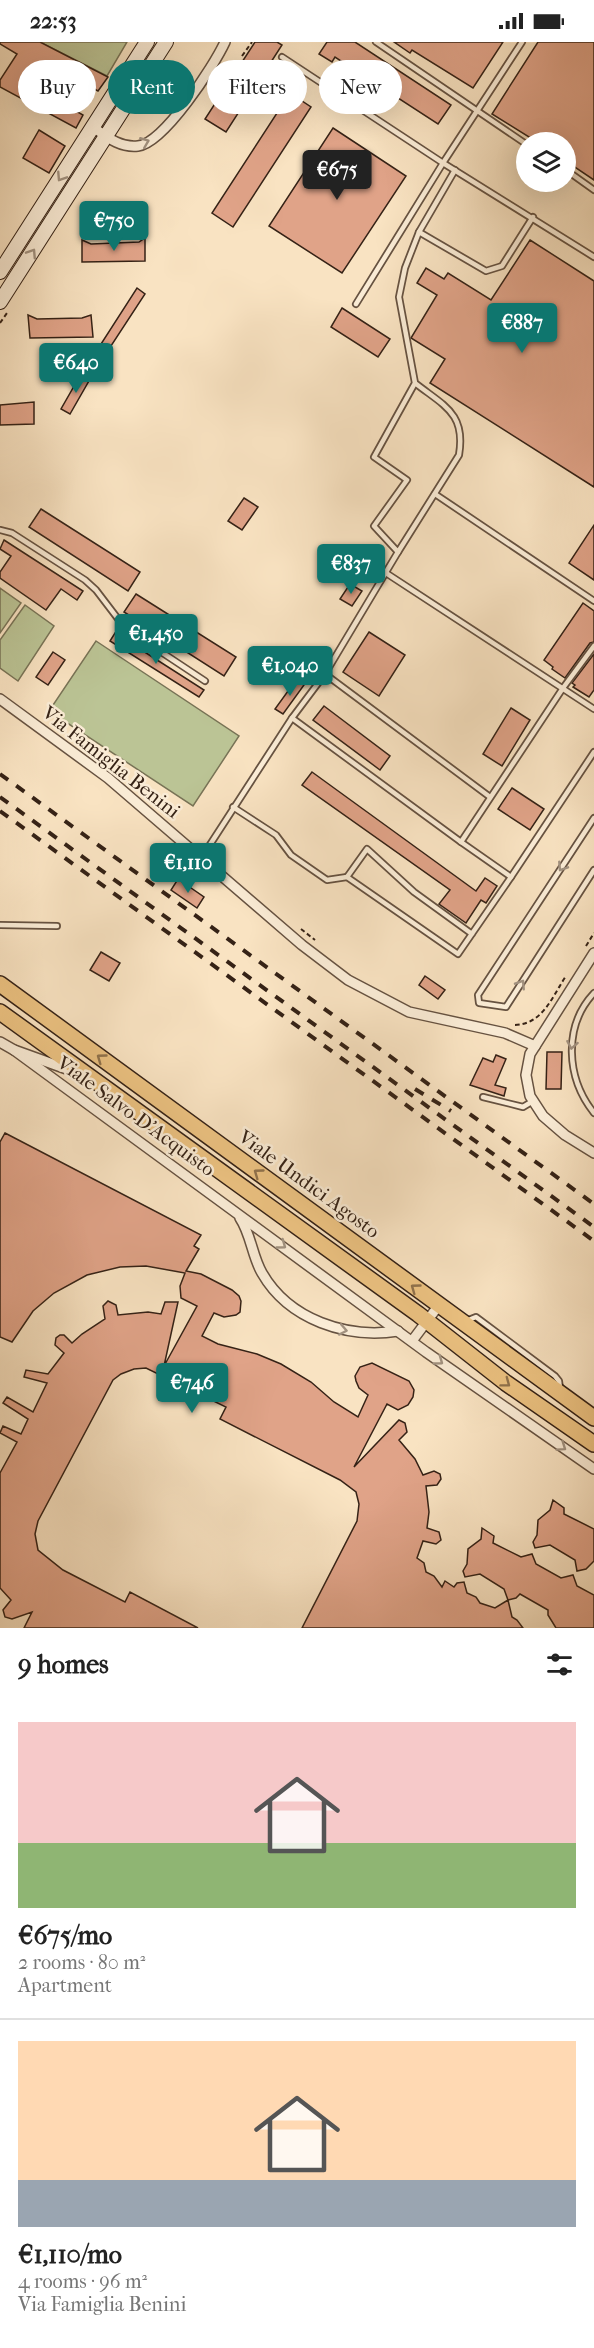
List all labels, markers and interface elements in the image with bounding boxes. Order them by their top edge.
text: 22:53 [30,8,76,34]
chip: Buy [18,60,96,114]
chip: Rent [108,60,195,114]
chip: Filters [207,60,307,114]
chip: New [319,60,402,114]
map controls [516,132,576,192]
button: layers [516,132,576,192]
one-way arrow [138,137,149,149]
pin: €675 [301,150,373,201]
text: €675 [317,158,357,181]
one-way arrow [57,170,68,181]
pin: €750 [78,201,150,252]
text: €750 [93,209,135,232]
one-way arrow [24,249,36,259]
pin: €887 [486,303,558,354]
text: €887 [501,311,543,334]
pin: €640 [40,343,112,394]
text: €640 [53,351,99,374]
pin: €837 [315,544,387,595]
text: €837 [331,552,371,575]
pin: €1,450 [107,614,205,665]
text: €1,450 [129,622,183,645]
pin: €1,040 [241,646,339,697]
text: €1,040 [262,654,318,677]
street label: Via Famiglia Benini [37,701,184,823]
pin: €1,110 [139,843,237,894]
text: €1,110 [164,851,212,874]
one-way arrow [558,860,569,871]
one-way arrow [513,980,525,990]
one-way arrow [566,1040,579,1050]
street label: Viale Salvo D'Acquisto [52,1050,219,1181]
one-way arrow [96,1054,107,1065]
street label: Viale Undici Agosto [233,1124,384,1243]
one-way arrow [254,1169,265,1180]
one-way arrow [275,1238,286,1249]
one-way arrow [411,1284,422,1295]
one-way arrow [338,1323,348,1336]
one-way arrow [432,1354,443,1365]
pin: €746 [156,1363,228,1414]
text: €746 [170,1371,214,1394]
one-way arrow [500,1376,511,1387]
one-way arrow [555,1440,566,1451]
icon: filters [543,1648,576,1681]
text: 9 homes [18,1649,109,1680]
icon: home [243,1761,351,1869]
text: €675/mo [18,1920,112,1951]
text: 2 rooms · 80 m² [18,1951,145,1974]
text: Apartment [18,1974,112,1997]
icon: home [243,2080,351,2188]
text: €1,110/mo [18,2239,122,2270]
text: 4 rooms · 96 m² [18,2270,147,2293]
text: Via Famiglia Benini [18,2293,186,2316]

